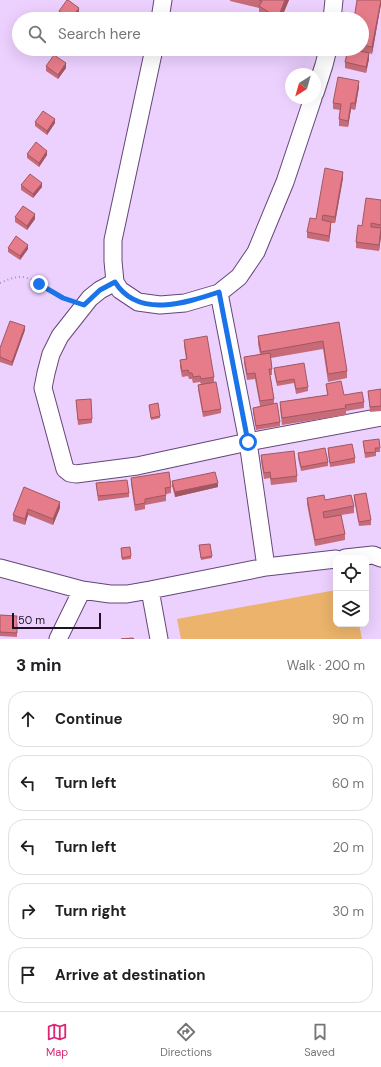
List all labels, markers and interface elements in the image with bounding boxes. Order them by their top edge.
search box [12,12,369,56]
icon: search [26,23,48,45]
text: Search here [58,24,141,44]
north arrow [285,68,321,104]
route end [30,275,48,293]
route start [239,433,257,451]
map controls [333,555,369,627]
button: locate [333,555,369,591]
button: layers [333,591,369,627]
scale bar [12,611,101,630]
text: 50 m [18,613,45,627]
text: 3 min [16,654,61,676]
text: Walk · 200 m [287,657,365,674]
icon: ahead [17,708,39,730]
text: Continue [55,709,123,729]
text: 90 m [332,711,364,728]
icon: left [17,772,39,794]
text: Turn left [55,773,116,793]
text: 60 m [332,775,364,792]
icon: left [17,836,39,858]
text: Turn left [55,837,116,857]
text: 20 m [333,839,364,856]
icon: right [17,900,39,922]
text: Turn right [55,901,126,921]
text: 30 m [332,903,364,920]
icon: arrive [17,964,39,986]
text: Arrive at destination [55,965,206,985]
tab: Map [46,1021,68,1059]
tab: Directions [160,1021,212,1059]
tab: Saved [304,1021,335,1059]

